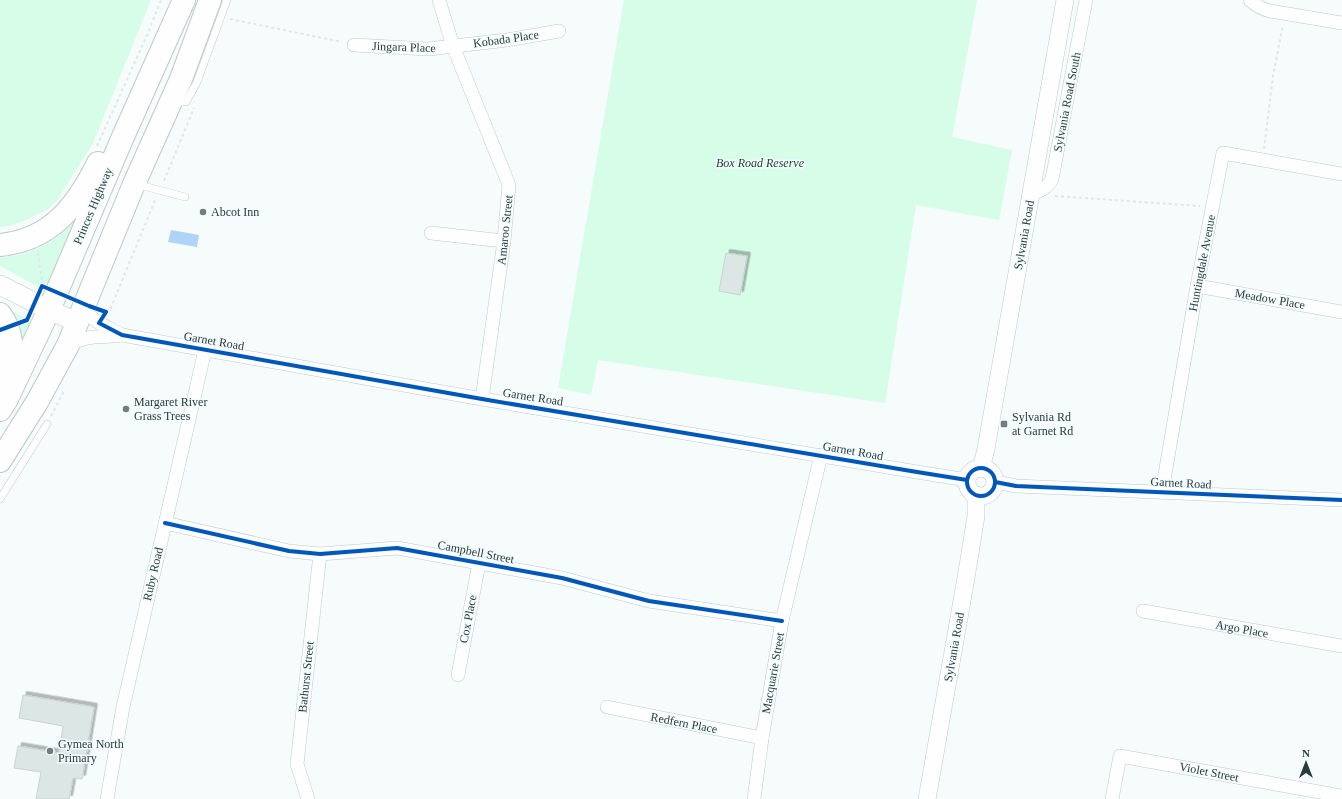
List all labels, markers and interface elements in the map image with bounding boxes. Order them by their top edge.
street label: Kobada Place [472,27,540,51]
street label: Jingara Place [372,39,436,55]
street label: Sylvania Road South [1050,51,1084,153]
park label: Box Road Reserve [716,156,805,170]
street label: Princes Highway [70,165,116,247]
street label: Amaroo Street [494,194,516,266]
street label: Sylvania Road [1011,199,1037,271]
place label: Abcot Inn [211,205,259,219]
marker: Abcot Inn [198,207,208,217]
street label: Huntingdale Avenue [1186,214,1218,312]
street label: Meadow Place [1234,286,1306,312]
street label: Garnet Road [183,329,245,353]
street label: Garnet Road [502,385,564,409]
place label: Margaret River Grass Trees [134,395,207,423]
marker: Margaret River Grass Trees [121,404,131,414]
place label: Sylvania Rd at Garnet Rd [1012,410,1073,438]
marker: Sylvania Rd at Garnet Rd [999,419,1009,429]
street label: Garnet Road [822,439,884,463]
street label: Garnet Road [1150,474,1212,492]
street label: Campbell Street [437,538,516,566]
street label: Ruby Road [140,546,166,602]
street label: Cox Place [456,594,480,644]
street label: Sylvania Road [941,611,967,683]
street label: Argo Place [1214,617,1270,641]
street label: Macquarie Street [759,631,787,715]
street label: Bathurst Street [295,640,317,713]
street label: Redfern Place [649,710,719,736]
place label: Gymea North Primary [58,737,124,765]
north arrow [1286,743,1326,783]
marker: Gymea North Primary [45,746,55,756]
text: N [1302,747,1310,759]
street label: Violet Street [1178,759,1241,785]

